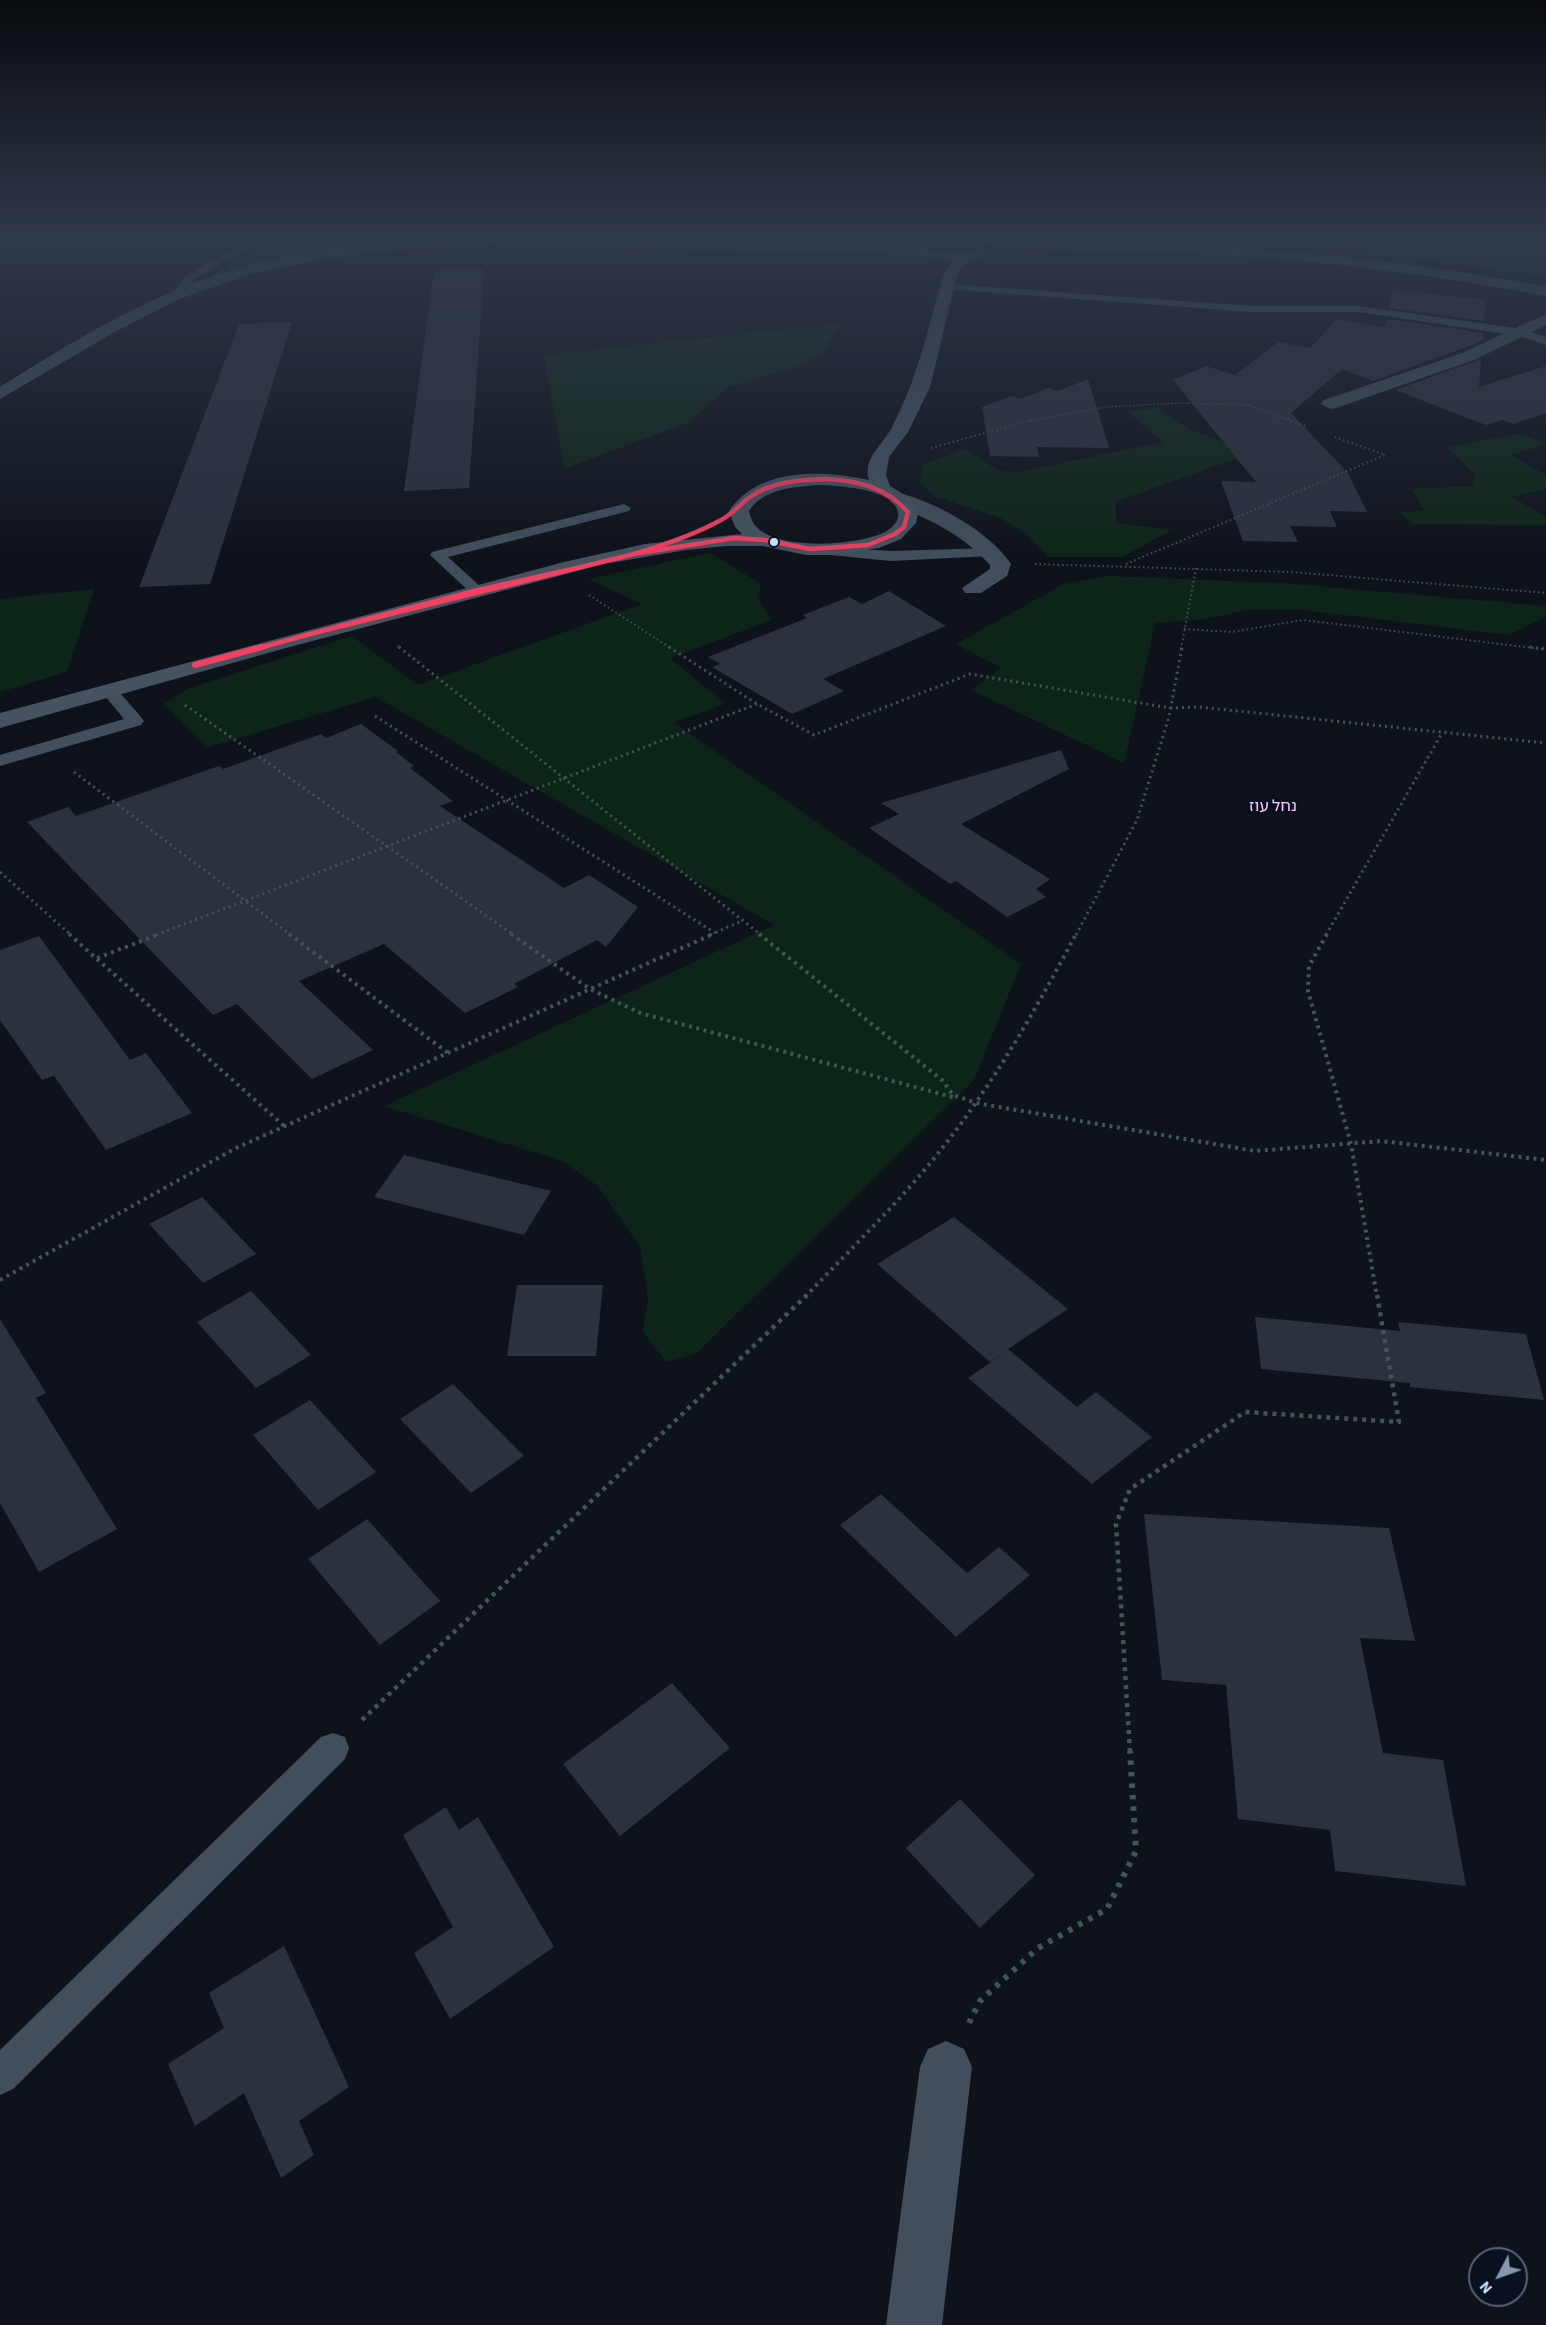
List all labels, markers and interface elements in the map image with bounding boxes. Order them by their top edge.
unlabelled marker [768,536,780,548]
district label: נחל עוז [1249,797,1297,817]
north arrow [1468,2247,1528,2307]
text: N [1474,2276,1498,2299]

